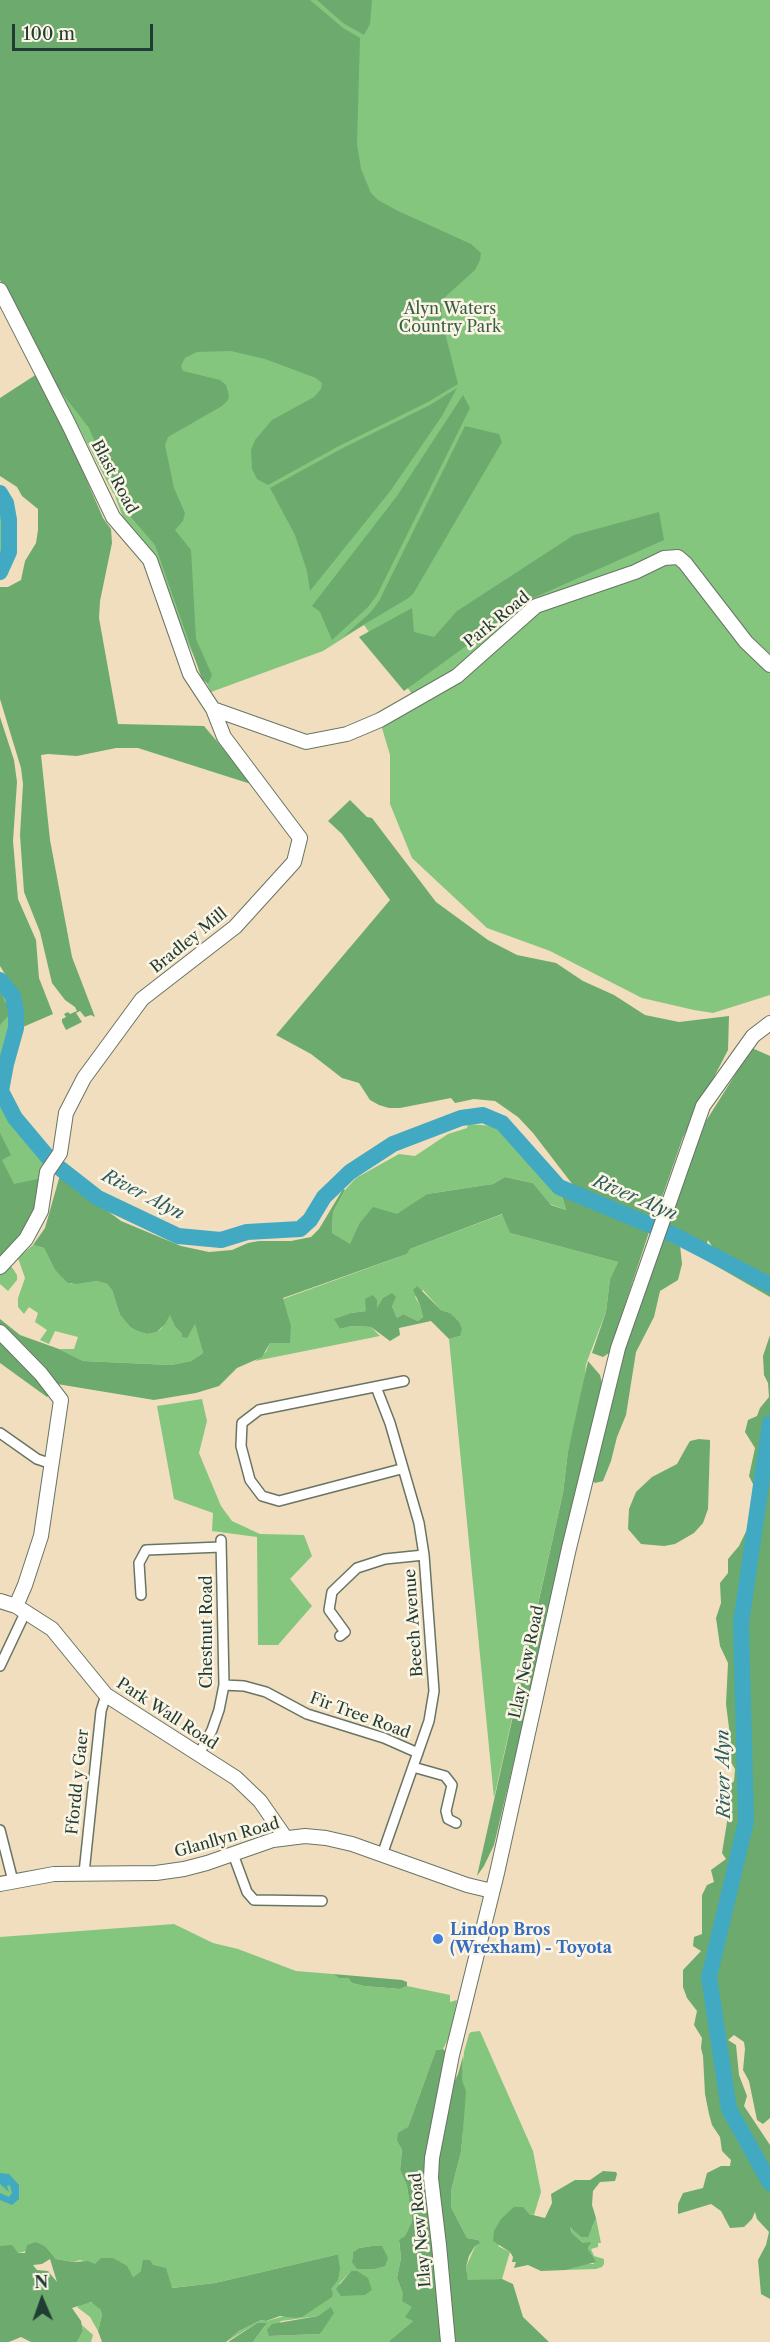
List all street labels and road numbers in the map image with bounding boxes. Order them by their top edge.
street label: Blast Road [87,437,141,517]
street label: Park Road [460,588,534,652]
street label: Bradley Mill [147,904,231,978]
street label: Beech Avenue [401,1568,427,1678]
street label: Chestnut Road [197,1575,217,1689]
street label: Llay New Road [506,1604,548,1720]
street label: Park Wall Road [113,1674,221,1754]
street label: Fir Tree Road [307,1689,413,1743]
street label: Ffordd y Gaer [63,1728,93,1836]
street label: Glanllyn Road [172,1814,282,1862]
street label: Llay New Road [406,2172,436,2288]

